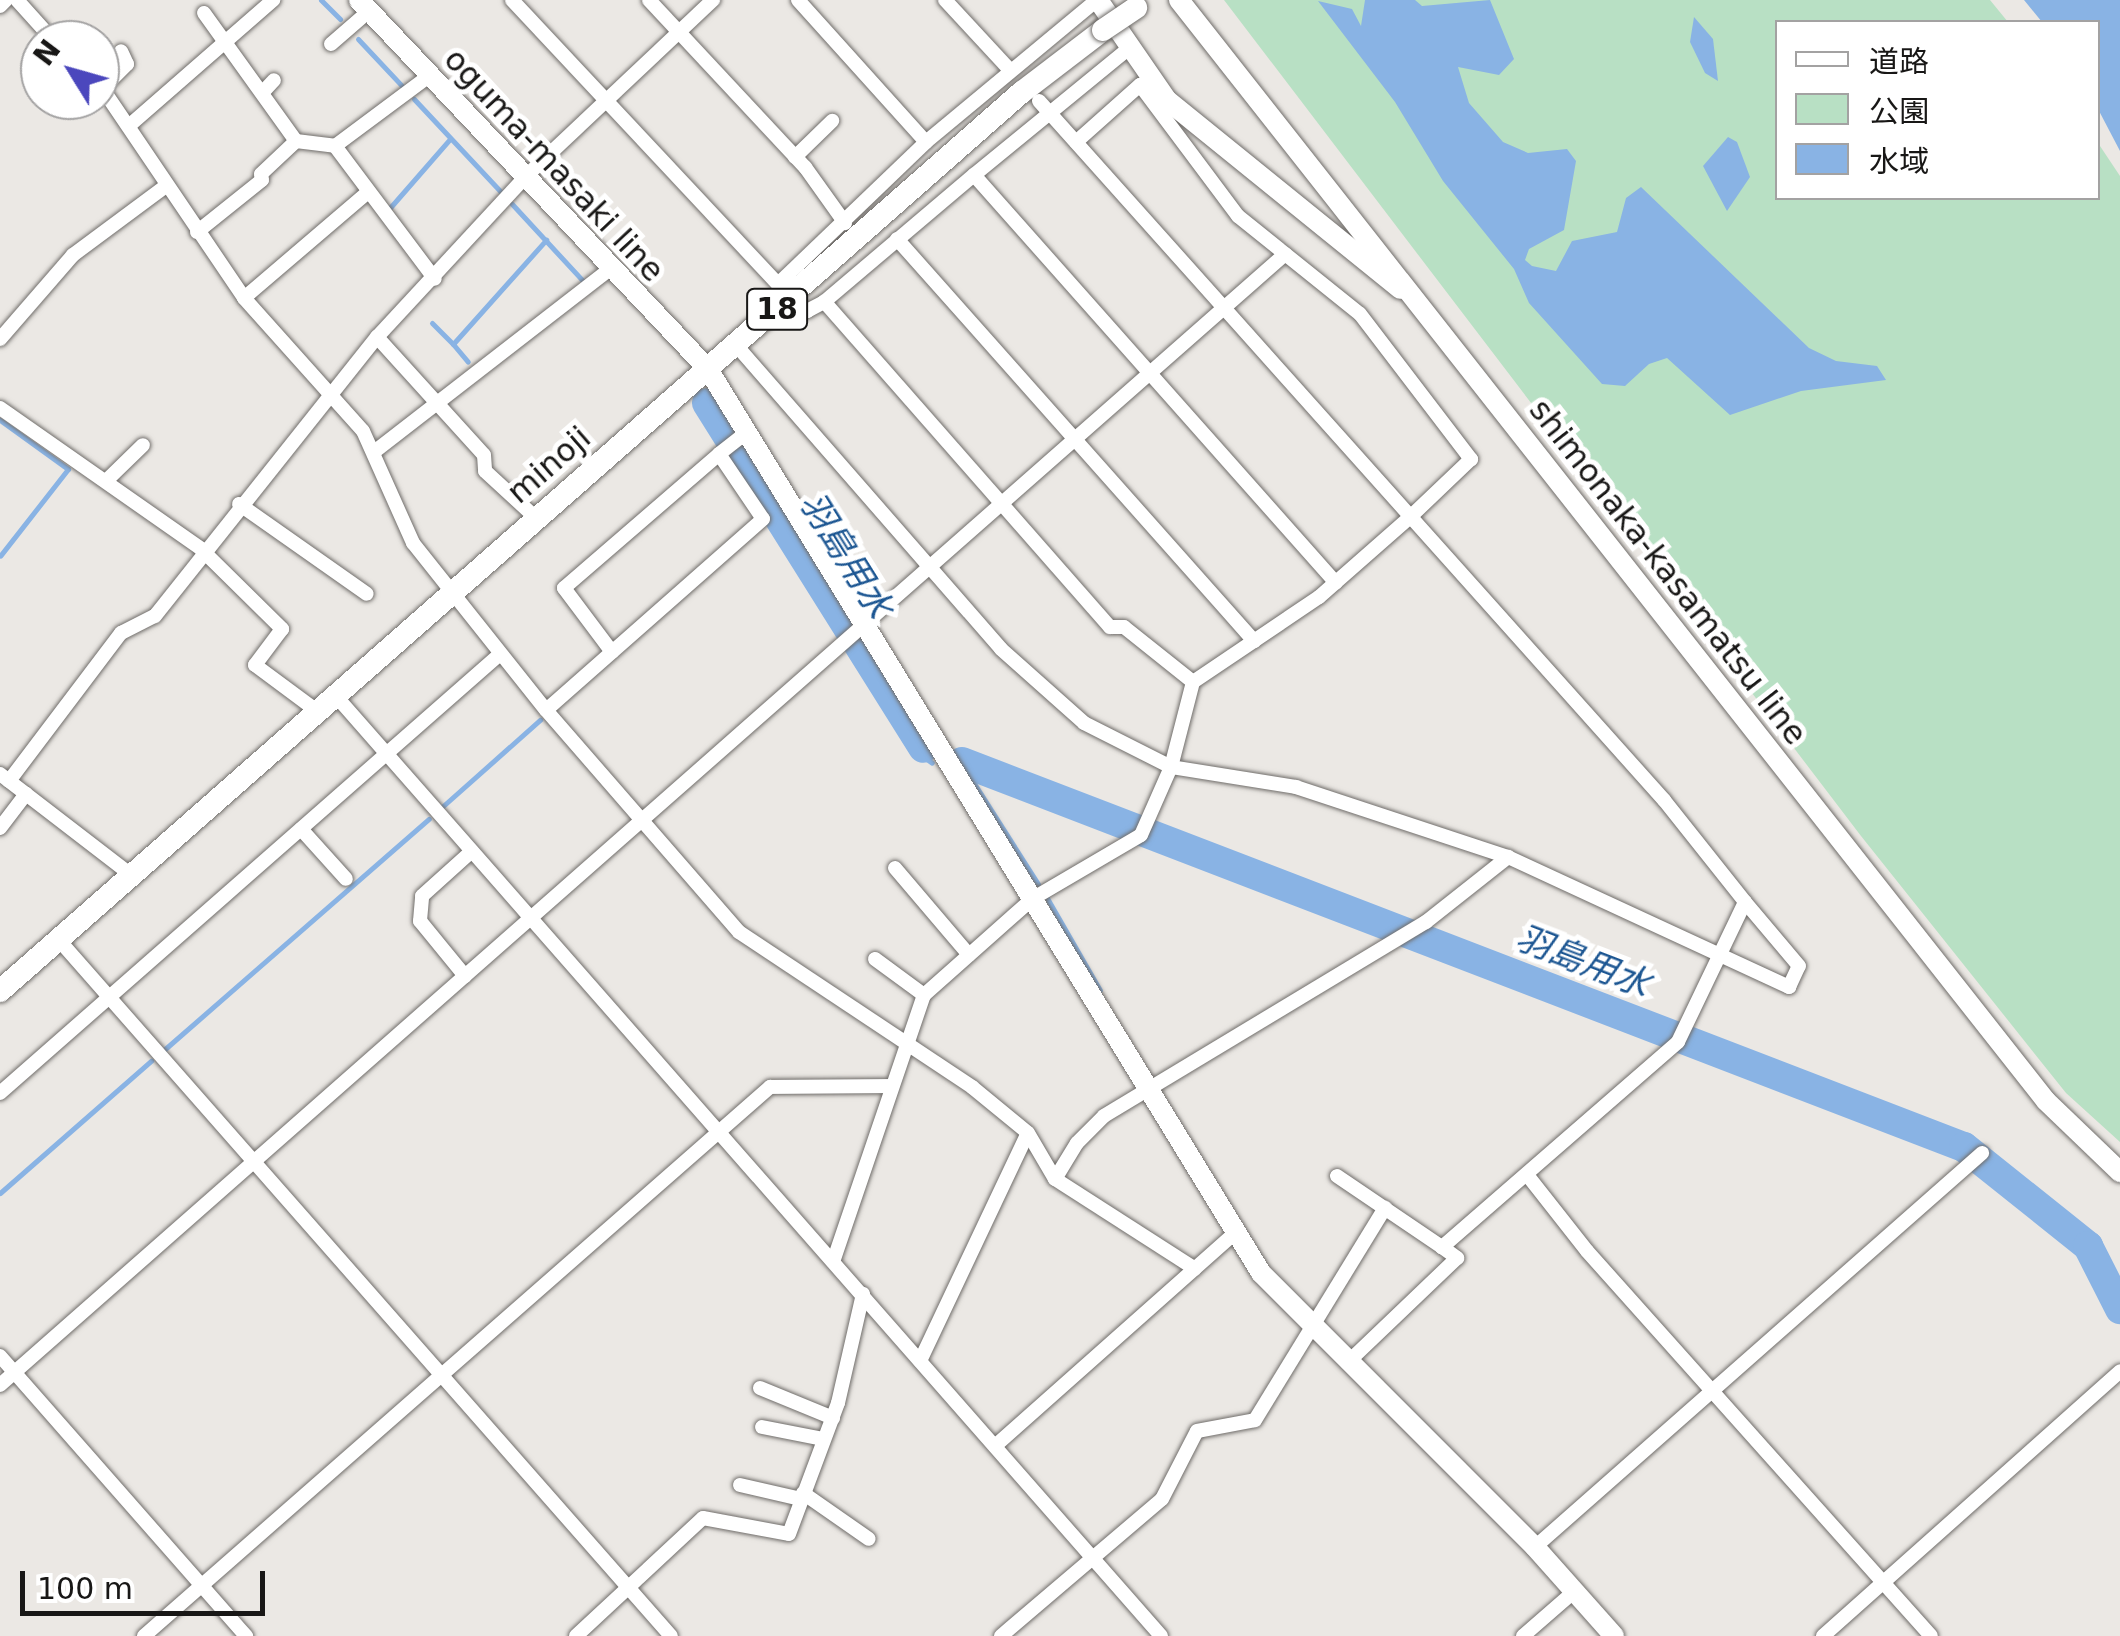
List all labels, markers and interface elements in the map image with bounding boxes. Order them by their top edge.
north arrow [20,20,120,120]
legend [1775,20,2100,200]
text: N [27,34,67,72]
street label: oguma-masaki line [436,40,672,290]
text: 道路 [1869,44,1929,79]
text: 公園 [1869,94,1929,129]
text: 水域 [1869,144,1929,179]
road number: 18 [744,284,810,334]
street label: shimonaka-kasamatsu line [1521,392,1815,752]
street label: minoji [500,418,598,512]
water label: 羽島用水 [791,485,901,625]
water label: 羽島用水 [1510,916,1656,1006]
scale bar [25,1551,270,1613]
text: 100 m [37,1571,133,1606]

